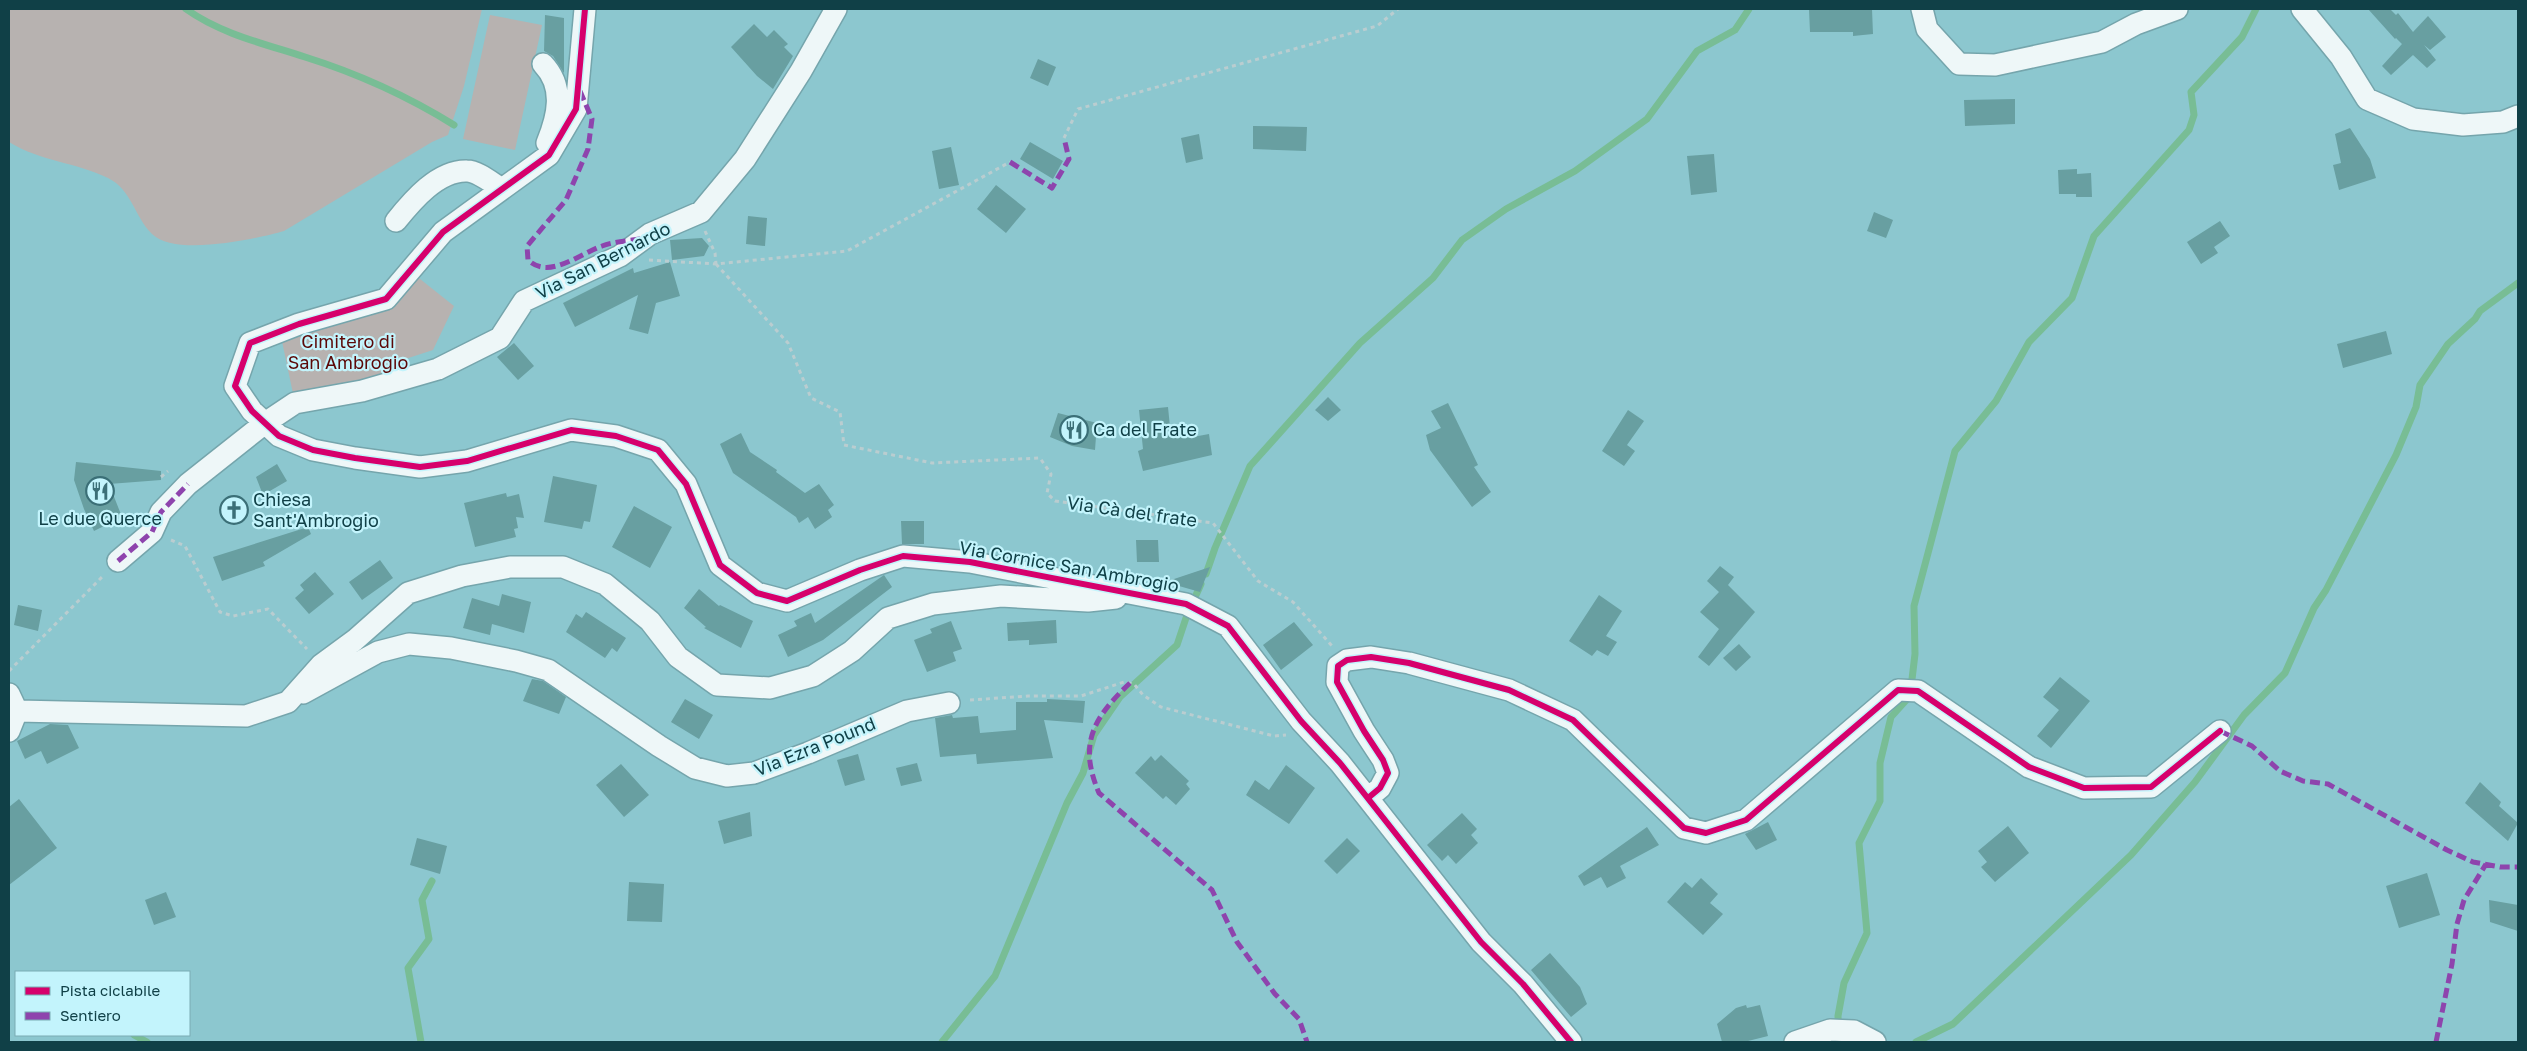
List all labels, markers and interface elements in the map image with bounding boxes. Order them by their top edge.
street label: Via San Bernardo [531,217,674,304]
park label: Cimitero di San Ambrogio [288,330,408,373]
restaurant icon: Ca del Frate [1059,415,1089,445]
place label: Ca del Frate [1093,418,1197,440]
restaurant icon: Le due Querce [85,476,115,506]
place label: Chiesa Sant'Ambrogio [253,488,379,531]
street label: Via Cà del frate [1066,491,1199,531]
church icon: Chiesa Sant'Ambrogio [219,495,249,525]
place label: Le due Querce [38,507,162,529]
street label: Via Cornice San Ambrogio [957,536,1181,596]
street label: Via Ezra Pound [751,712,878,780]
legend [15,971,190,1036]
text: Pista ciclabile [60,981,161,999]
text: Sentiero [60,1006,121,1024]

